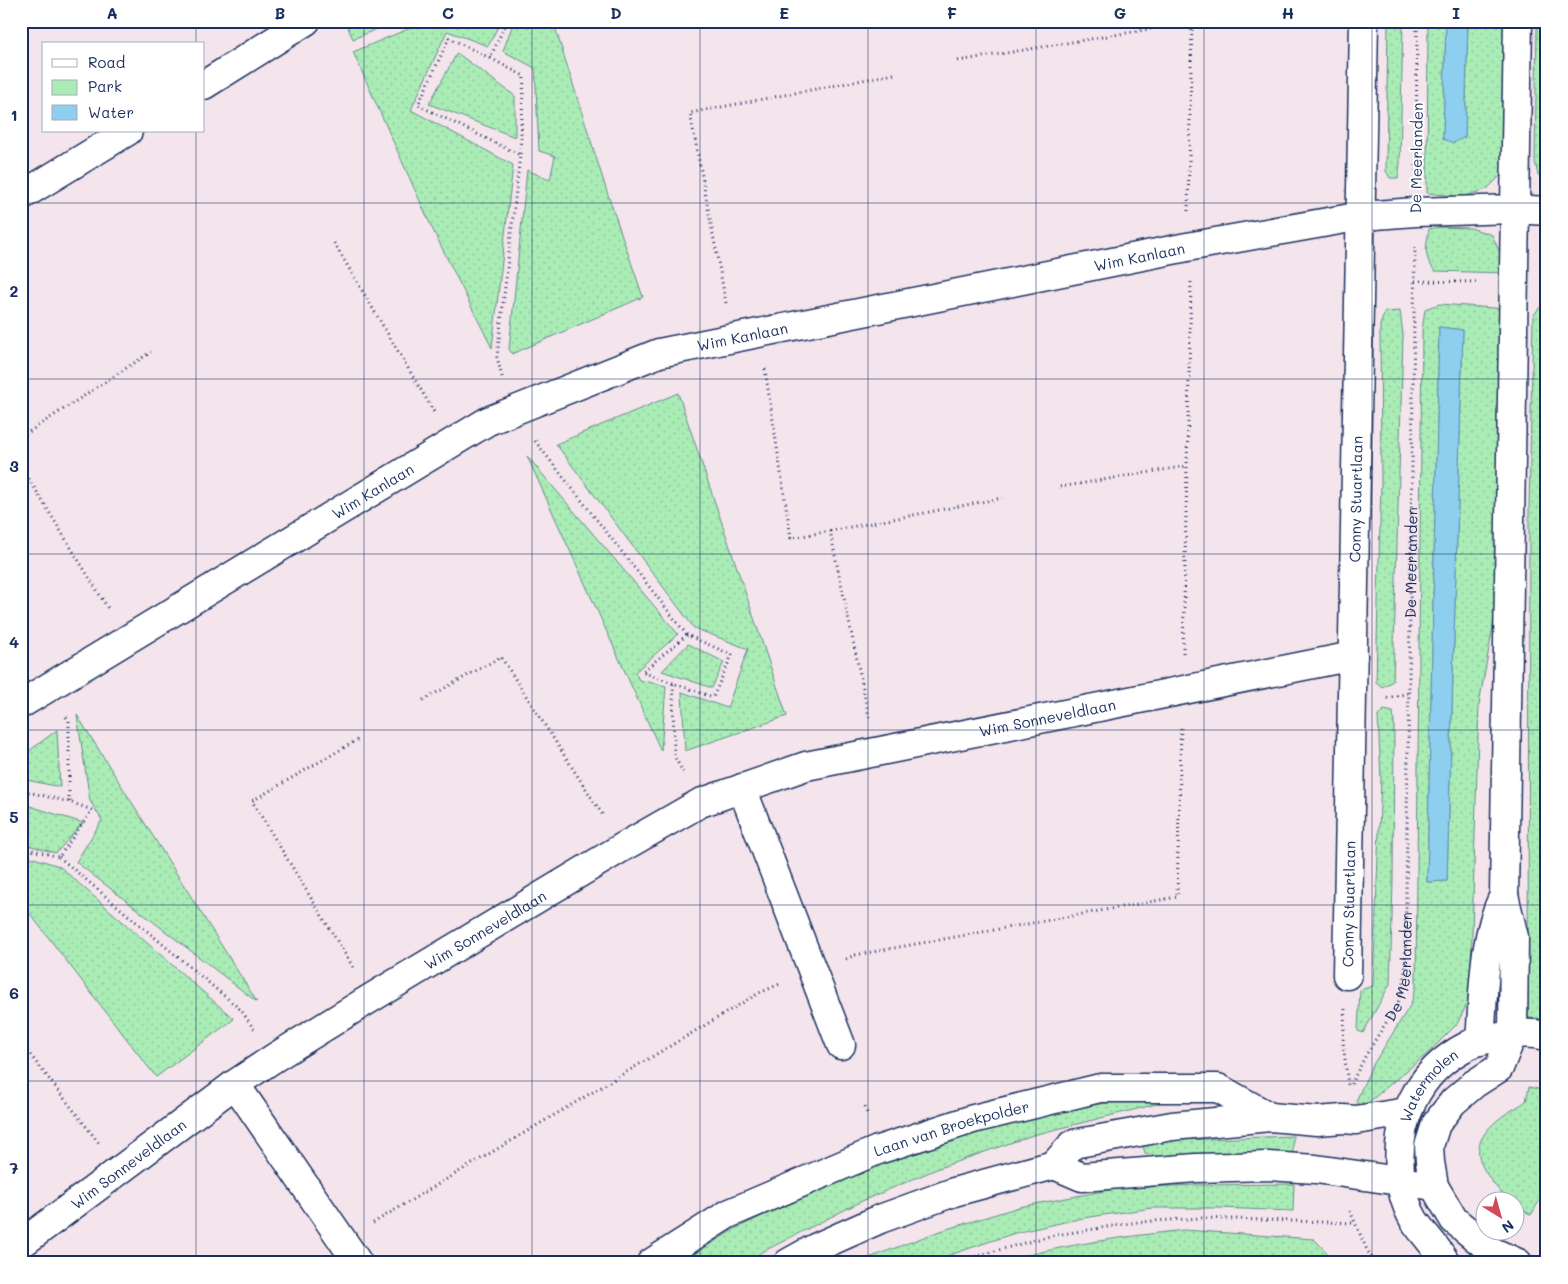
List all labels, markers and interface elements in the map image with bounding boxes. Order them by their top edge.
text: A [106,2,118,23]
text: B [275,2,285,23]
text: C [442,2,454,23]
text: D [610,2,622,23]
text: E [779,2,789,23]
text: F [947,2,957,23]
text: G [1114,2,1126,23]
text: H [1282,2,1294,23]
text: I [1452,2,1460,23]
legend [42,42,205,132]
text: Road [88,52,125,72]
text: Park [88,76,122,96]
text: Water [88,102,134,122]
street label: De Meerlanden [1405,102,1427,214]
text: 1 [10,104,18,125]
street label: Wim Kanlaan [1092,238,1186,275]
text: 2 [10,280,19,301]
street label: Wim Kanlaan [695,317,789,355]
street label: Conny Stuartlaan [1344,436,1367,562]
text: 3 [9,455,19,476]
street label: Wim Kanlaan [328,459,417,523]
street label: De Meerlanden [1400,507,1421,618]
text: 4 [9,631,19,652]
street label: Wim Sonneveldlaan [977,694,1117,741]
text: 5 [9,806,19,827]
street label: Conny Stuartlaan [1337,841,1359,967]
street label: Wim Sonneveldlaan [420,885,550,974]
street label: De Meerlanden [1380,912,1416,1025]
text: 6 [9,982,19,1003]
street label: Watermolen [1395,1044,1462,1125]
street label: Laan van Broekpolder [870,1096,1031,1161]
street label: Wim Sonneveldlaan [67,1114,190,1213]
text: 7 [10,1157,19,1178]
north arrow [1476,1192,1526,1242]
text: N [1498,1216,1518,1238]

